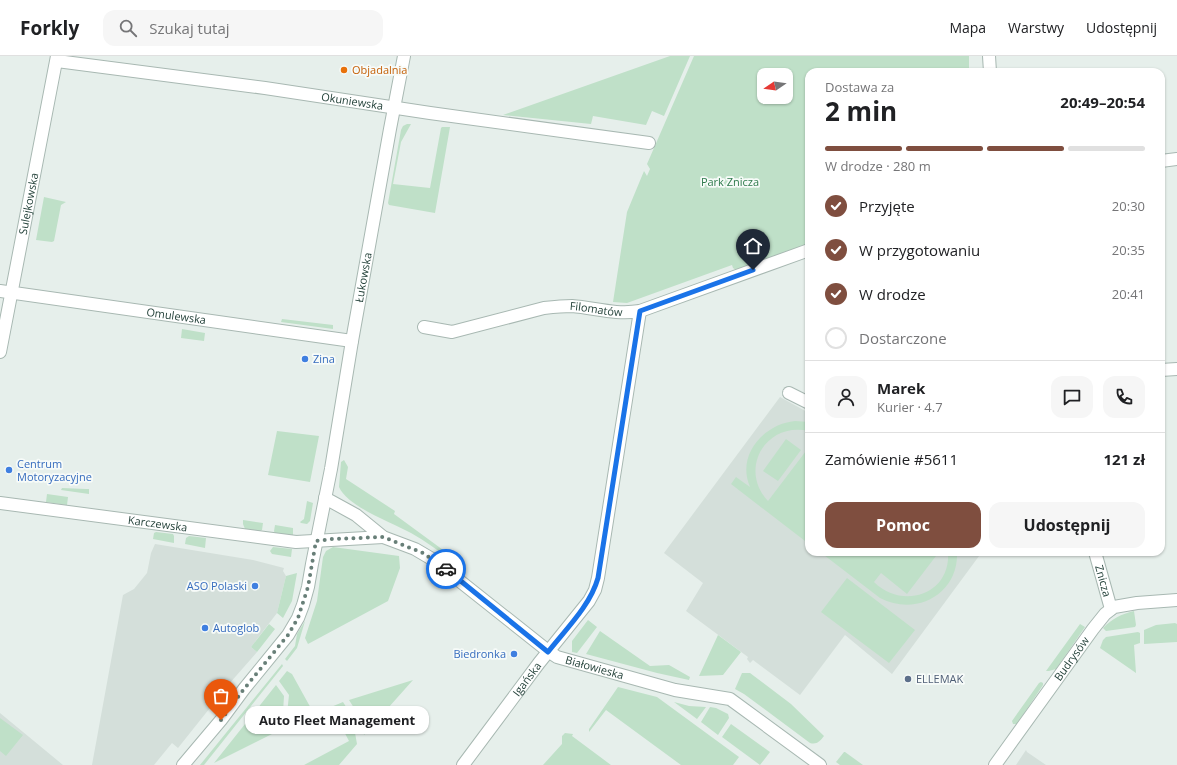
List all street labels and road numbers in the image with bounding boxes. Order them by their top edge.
street label: Okuniewska [320,89,384,113]
street label: Sulejkowska [15,171,41,236]
street label: Łukowska [351,251,375,304]
street label: Filomatów [569,298,623,319]
street label: Omulewska [145,304,207,327]
street label: Karczewska [127,512,188,535]
street label: Znicza [1092,563,1115,598]
street label: Budrysów [1050,633,1092,684]
street label: Białowieska [564,652,626,682]
street label: Igańska [509,659,544,699]

